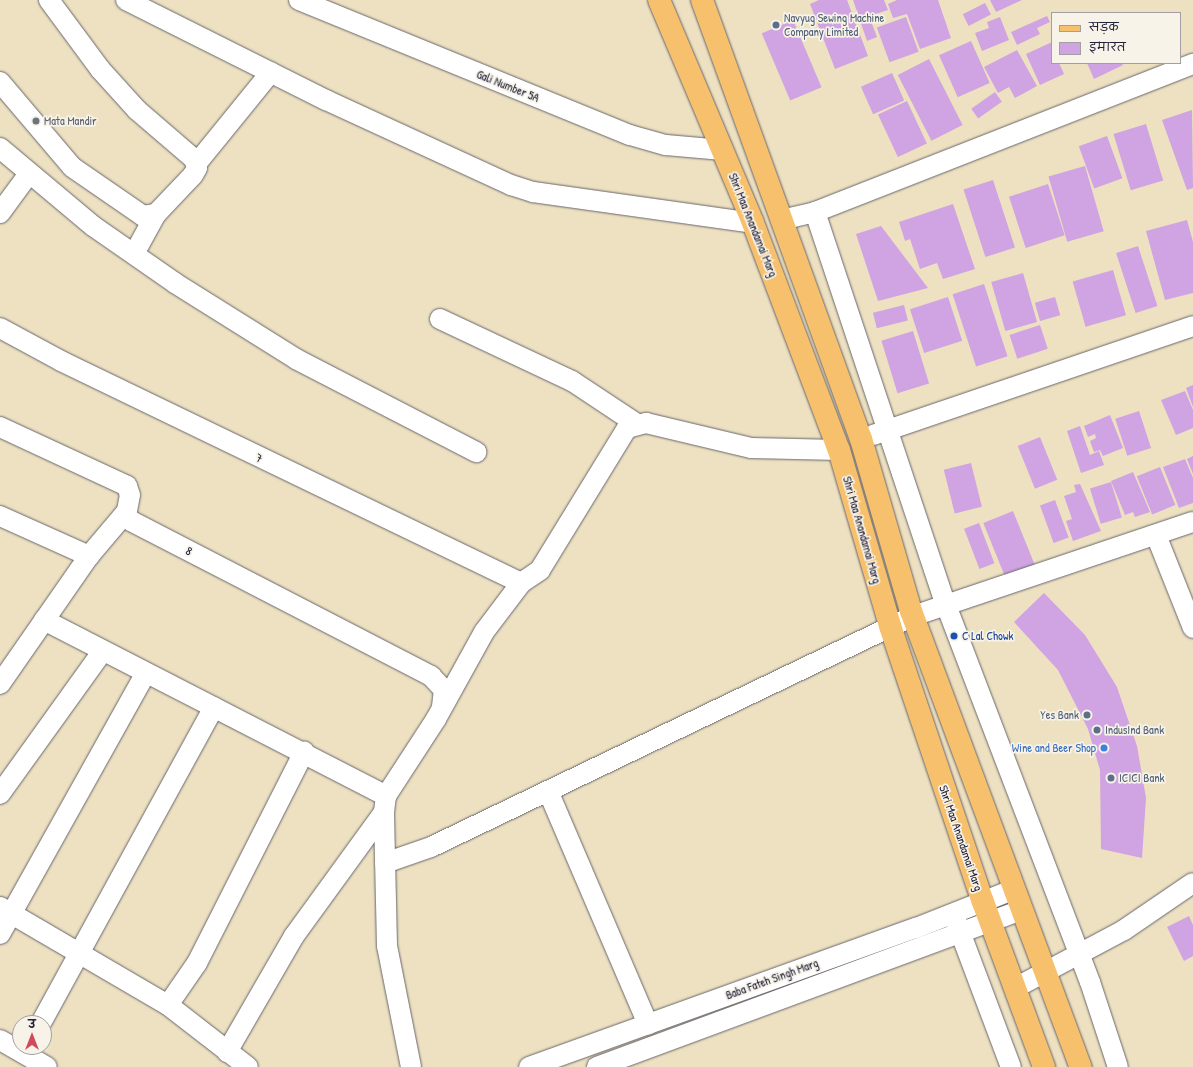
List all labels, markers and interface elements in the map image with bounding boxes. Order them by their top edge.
place label: Navyug Sewing Machine Company Limited [784,11,884,39]
legend [1051,12,1181,64]
text: सड़क [1089,18,1119,35]
marker: Navyug Sewing Machine Company Limited [771,20,781,30]
text: इमारत [1089,38,1126,55]
street label: Gali Number 5A [474,67,542,105]
place label: Mata Mandir [44,114,97,128]
marker: Mata Mandir [31,116,41,126]
street label: Shri Maa Anandamai Marg [726,171,780,279]
street label: 7 [253,450,265,466]
street label: Shri Maa Anandamai Marg [840,475,884,585]
street label: 8 [183,543,195,559]
place label: C Lal Chowk [962,629,1013,643]
marker: C Lal Chowk [949,631,959,641]
place label: Yes Bank [1040,708,1079,722]
marker: Yes Bank [1082,710,1092,720]
place label: IndusInd Bank [1105,723,1164,737]
marker: IndusInd Bank [1092,725,1102,735]
place label: Wine and Beer Shop [1012,741,1096,755]
marker: Wine and Beer Shop [1099,743,1109,753]
place label: ICICI Bank [1119,771,1165,785]
marker: ICICI Bank [1106,773,1116,783]
street label: Shri Maa Anandamai Marg [936,783,986,893]
street label: Baba Fateh Singh Marg [724,956,820,1002]
north arrow [12,1015,52,1055]
text: उ [28,1017,36,1031]

